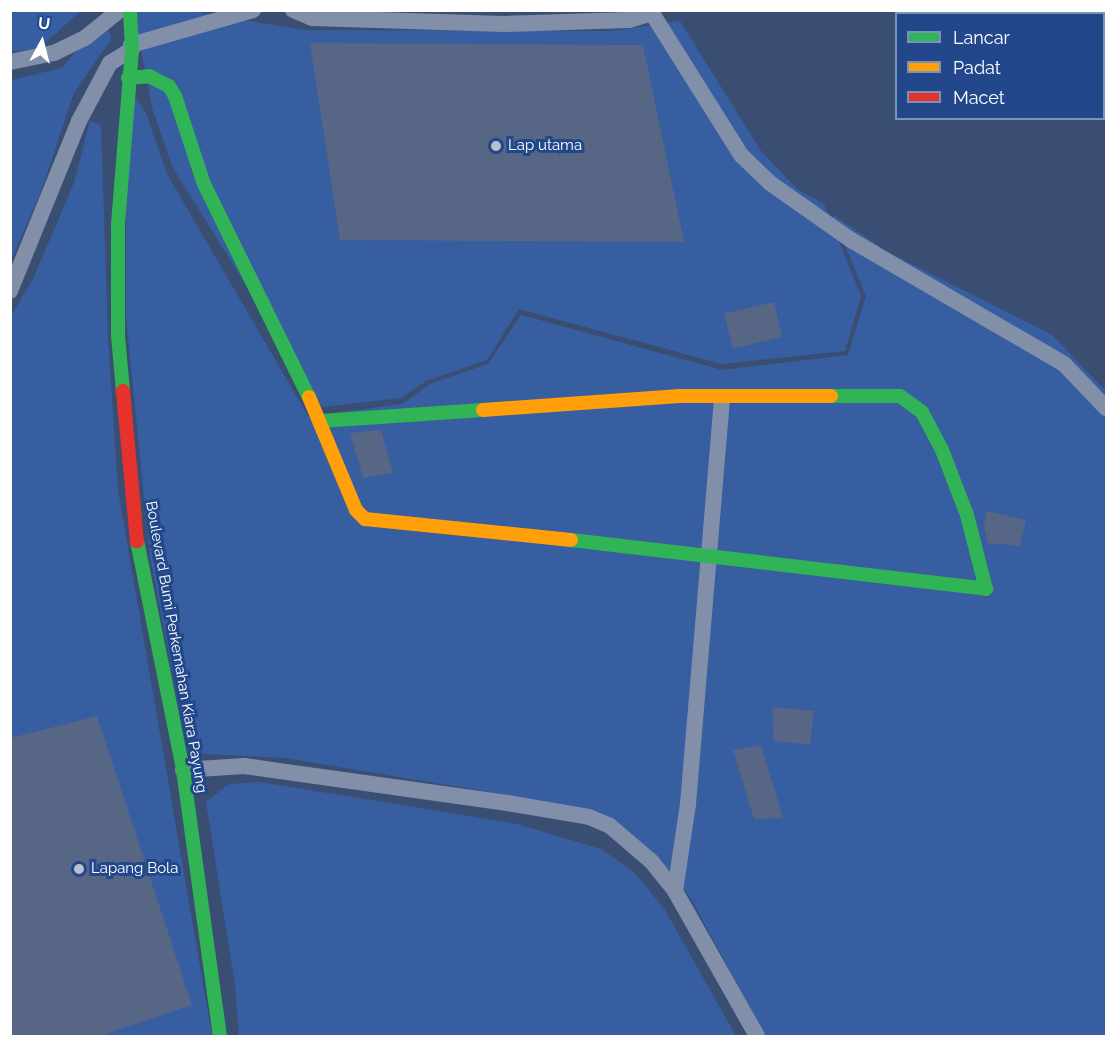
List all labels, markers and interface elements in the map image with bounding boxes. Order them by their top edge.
north arrow [12,12,72,72]
legend [895,12,1105,120]
text: U [37,13,51,34]
text: Lancar [953,27,1010,48]
text: Padat [953,57,1001,78]
text: Macet [953,87,1005,108]
place label: Lap utama [508,137,582,155]
marker: Lap utama [489,139,503,153]
street label: Boulevard Bumi Perkemahan Kiara Payung [141,500,211,794]
place label: Lapang Bola [91,860,178,878]
marker: Lapang Bola [72,862,86,876]

